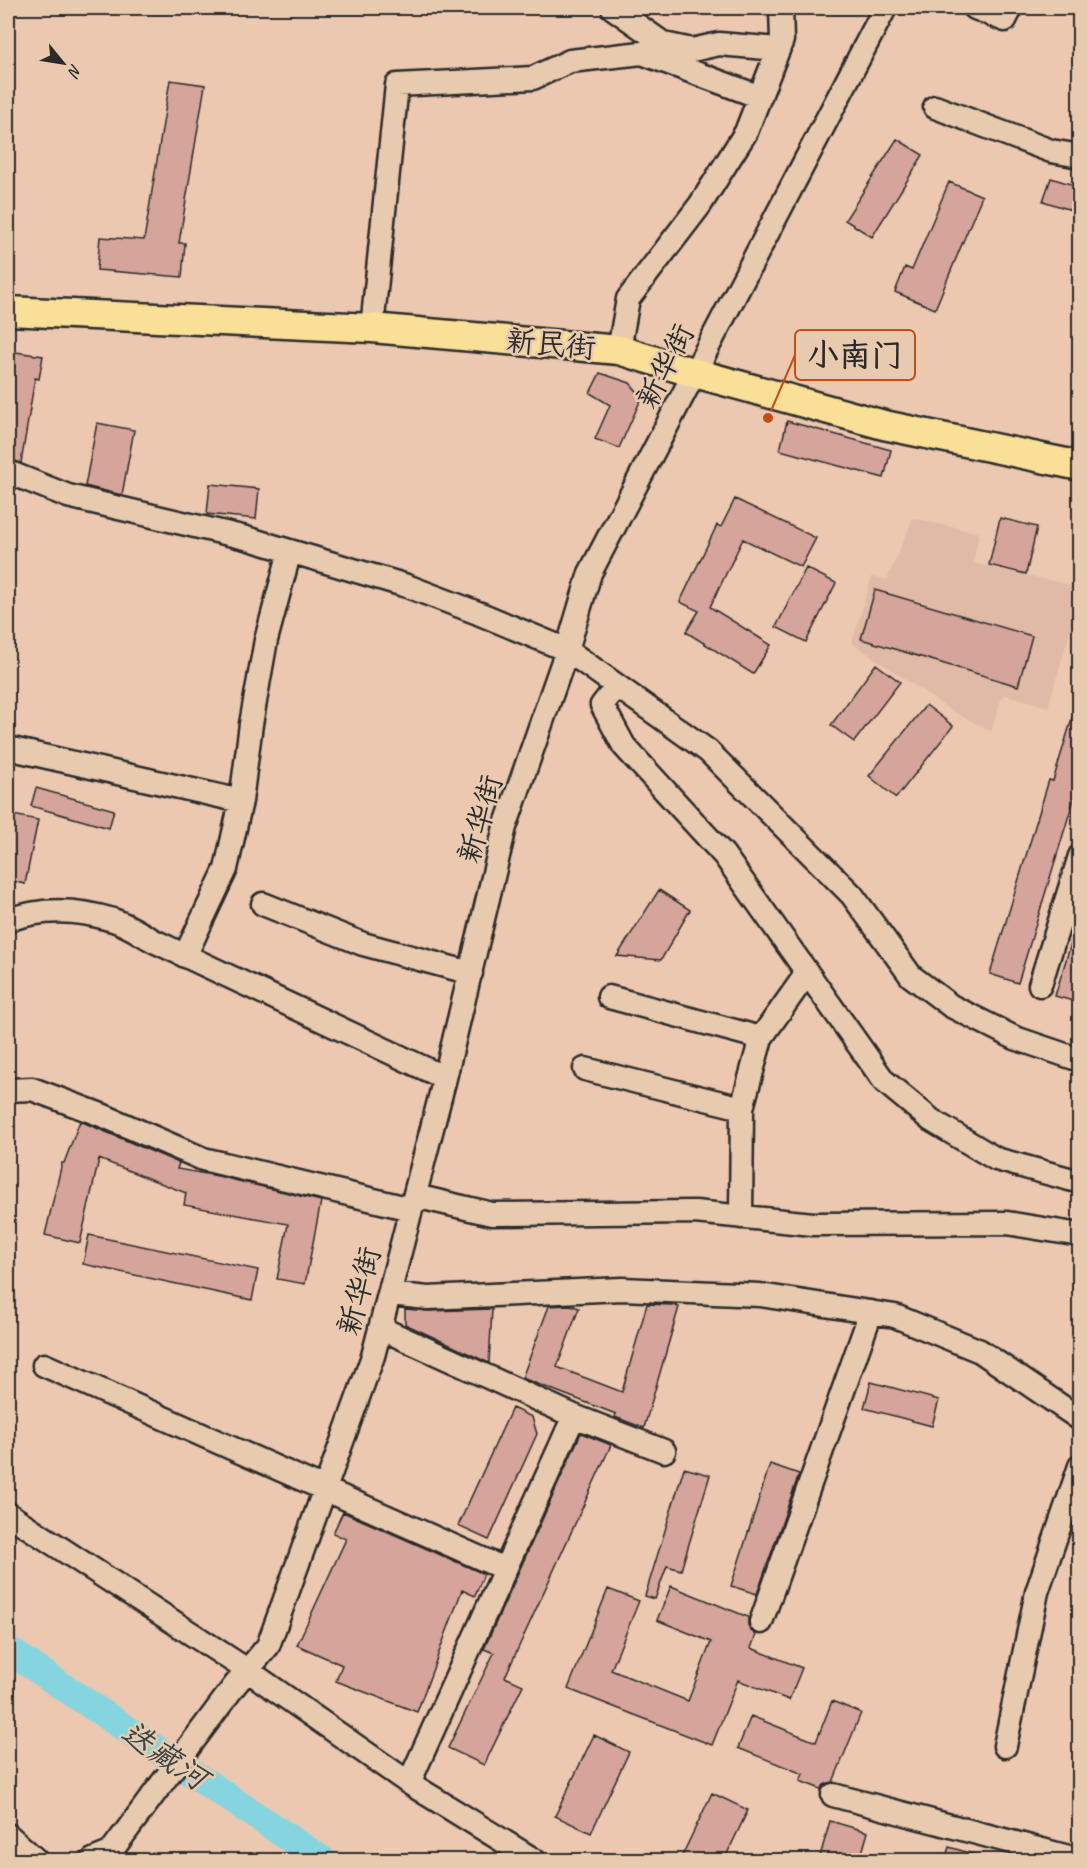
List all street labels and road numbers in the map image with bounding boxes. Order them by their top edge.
street label: 新华街 [628,317,702,415]
street label: 新民街 [505,321,597,367]
street label: 新华街 [449,771,511,867]
street label: 新华街 [329,1243,389,1339]

